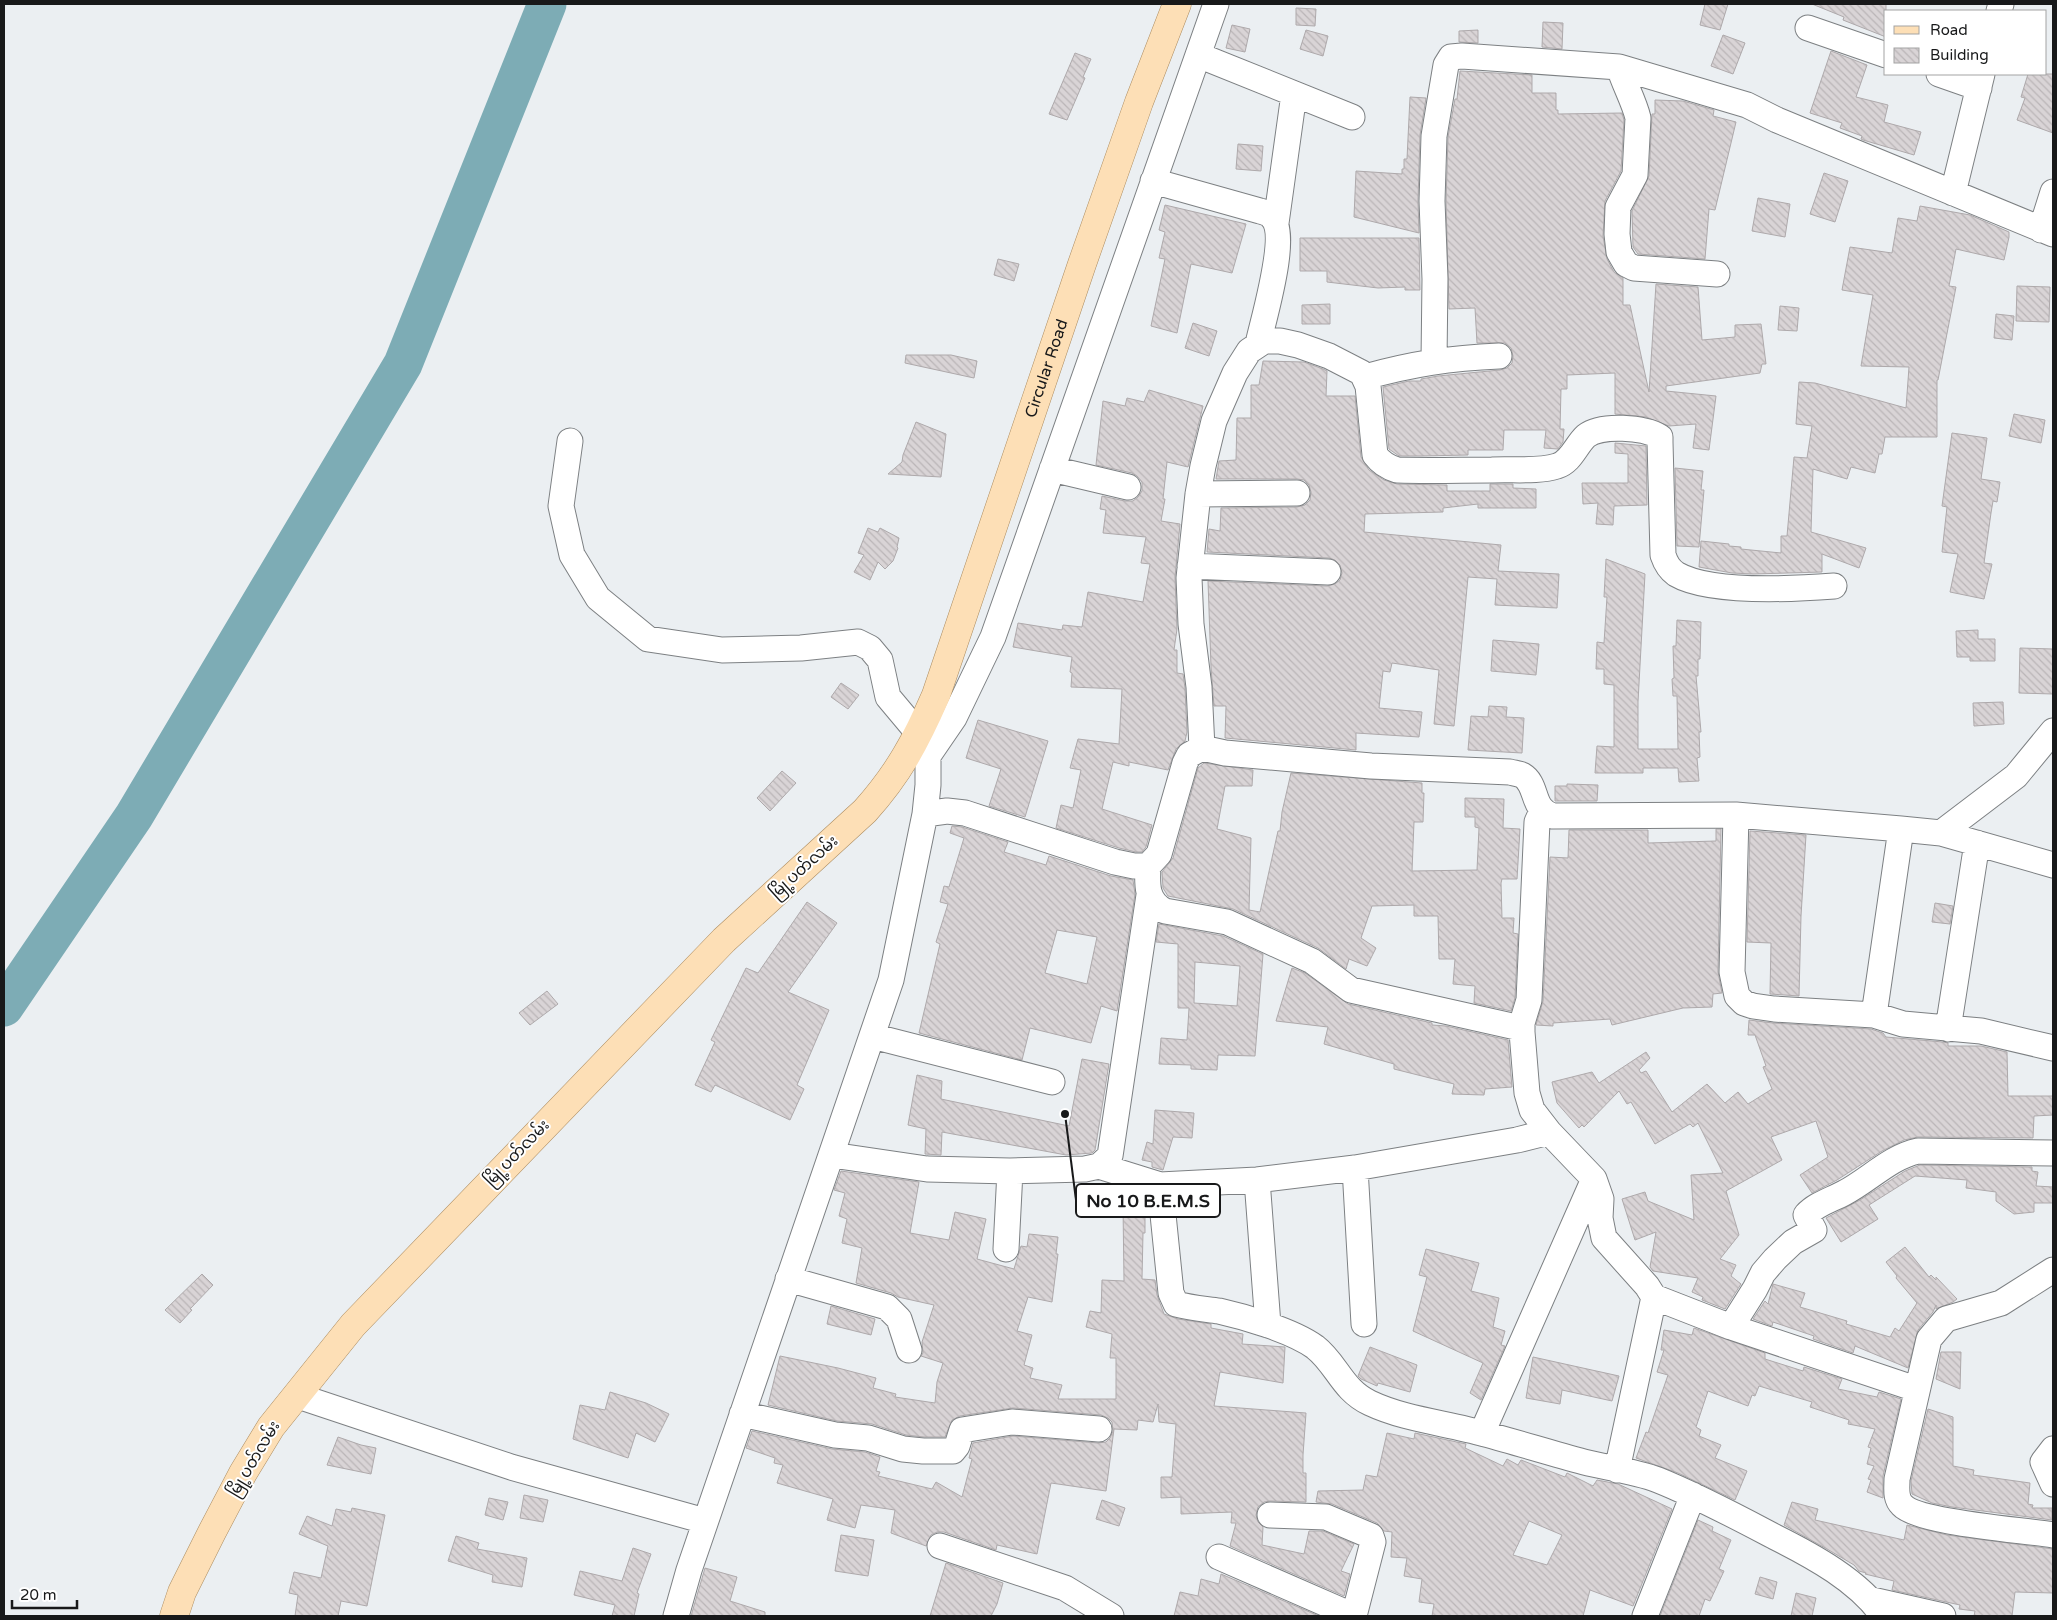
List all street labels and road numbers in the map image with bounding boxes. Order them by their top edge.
street label: Circular Road [1021,317,1073,420]
street label: မြို့ပတ်လမ်း [764,830,844,905]
street label: မြို့ပတ်လမ်း [479,1114,556,1193]
street label: မြို့ပတ်လမ်း [222,1416,287,1502]

